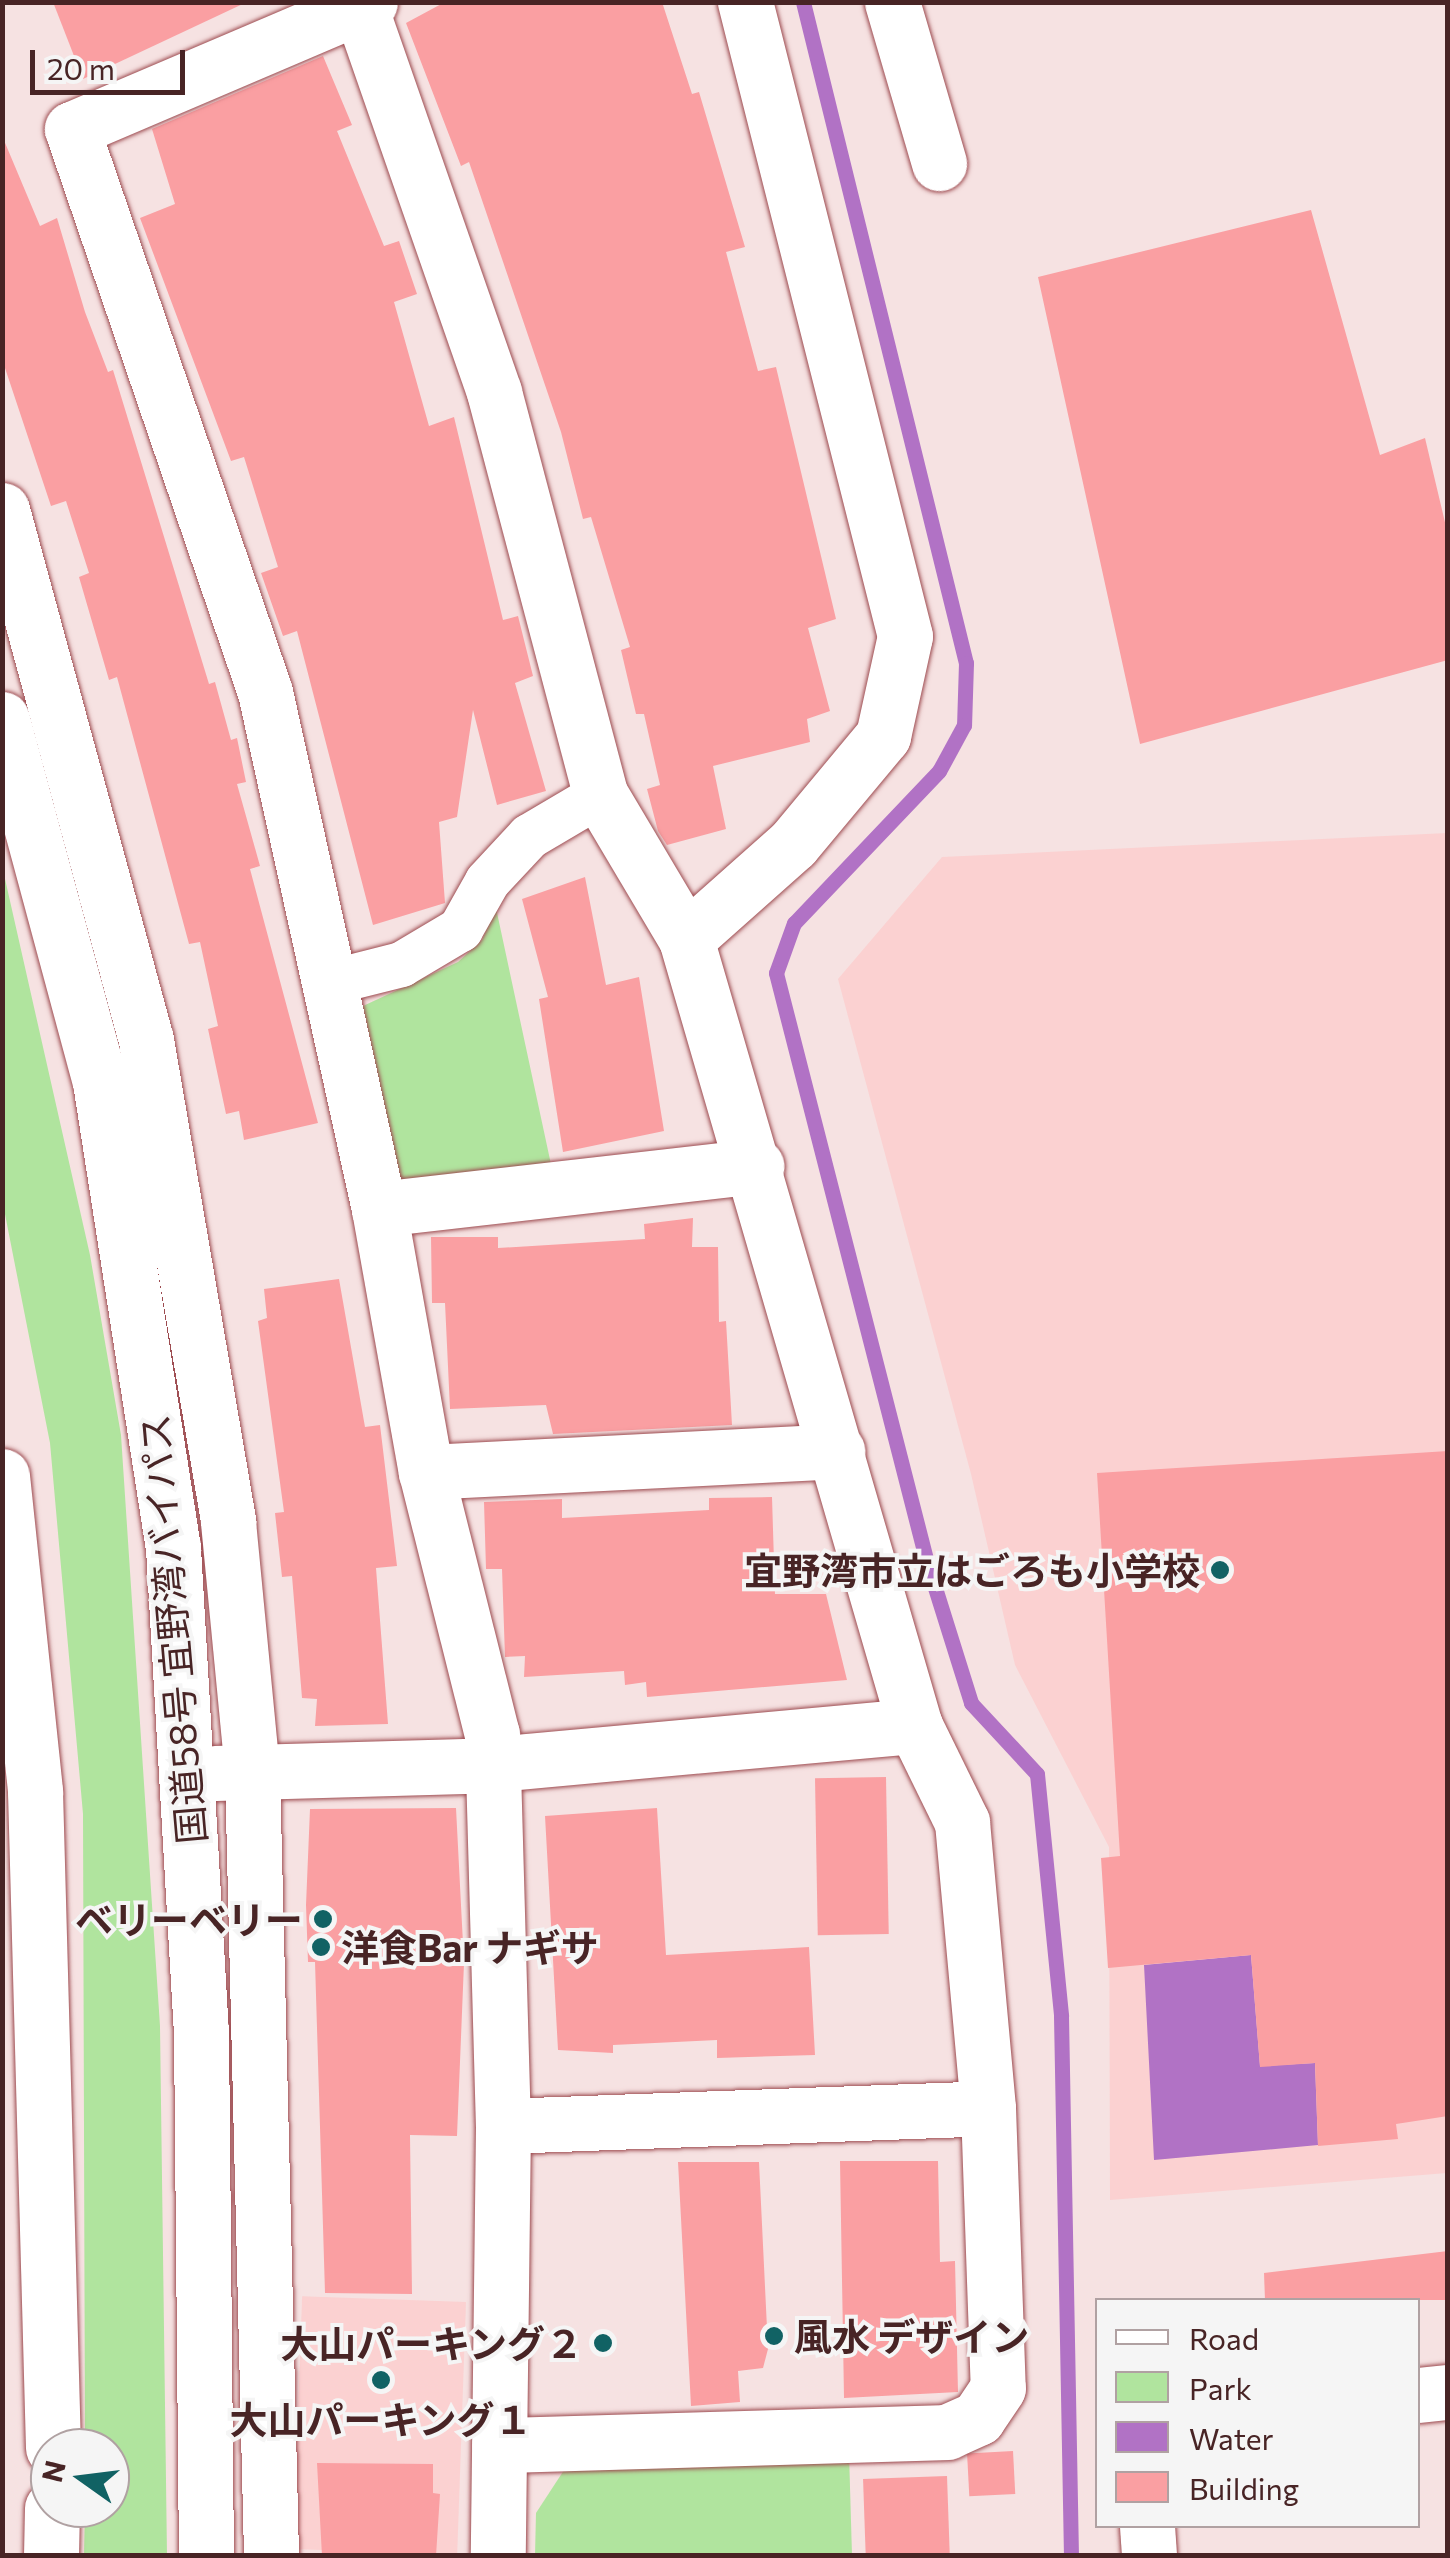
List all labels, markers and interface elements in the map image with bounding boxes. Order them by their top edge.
scale bar [35,30,190,92]
text: 20 m [47,49,115,86]
street label: 国道58号 宜野湾バイパス [130,1412,214,1846]
place label: 宜野湾市立はごろも小学校 [744,1547,1200,1593]
marker: 宜野湾市立はごろも小学校 [1209,1559,1231,1581]
place label: ベリーベリー [75,1896,303,1942]
marker: ベリーベリー [312,1908,334,1930]
place label: 洋食Bar ナギサ [341,1924,599,1970]
marker: 洋食Bar ナギサ [310,1936,332,1958]
legend [1095,2298,1420,2528]
place label: 風水 デザイン [794,2313,1029,2359]
text: Road [1189,2319,1259,2356]
place label: 大山パーキング２ [279,2320,583,2366]
marker: 風水 デザイン [763,2325,785,2347]
marker: 大山パーキング２ [592,2332,614,2354]
marker: 大山パーキング１ [370,2369,392,2391]
text: Park [1189,2369,1252,2406]
place label: 大山パーキング１ [229,2396,533,2442]
text: Water [1189,2419,1274,2456]
north arrow [30,2428,130,2528]
text: N [34,2457,72,2486]
text: Building [1189,2469,1299,2506]

